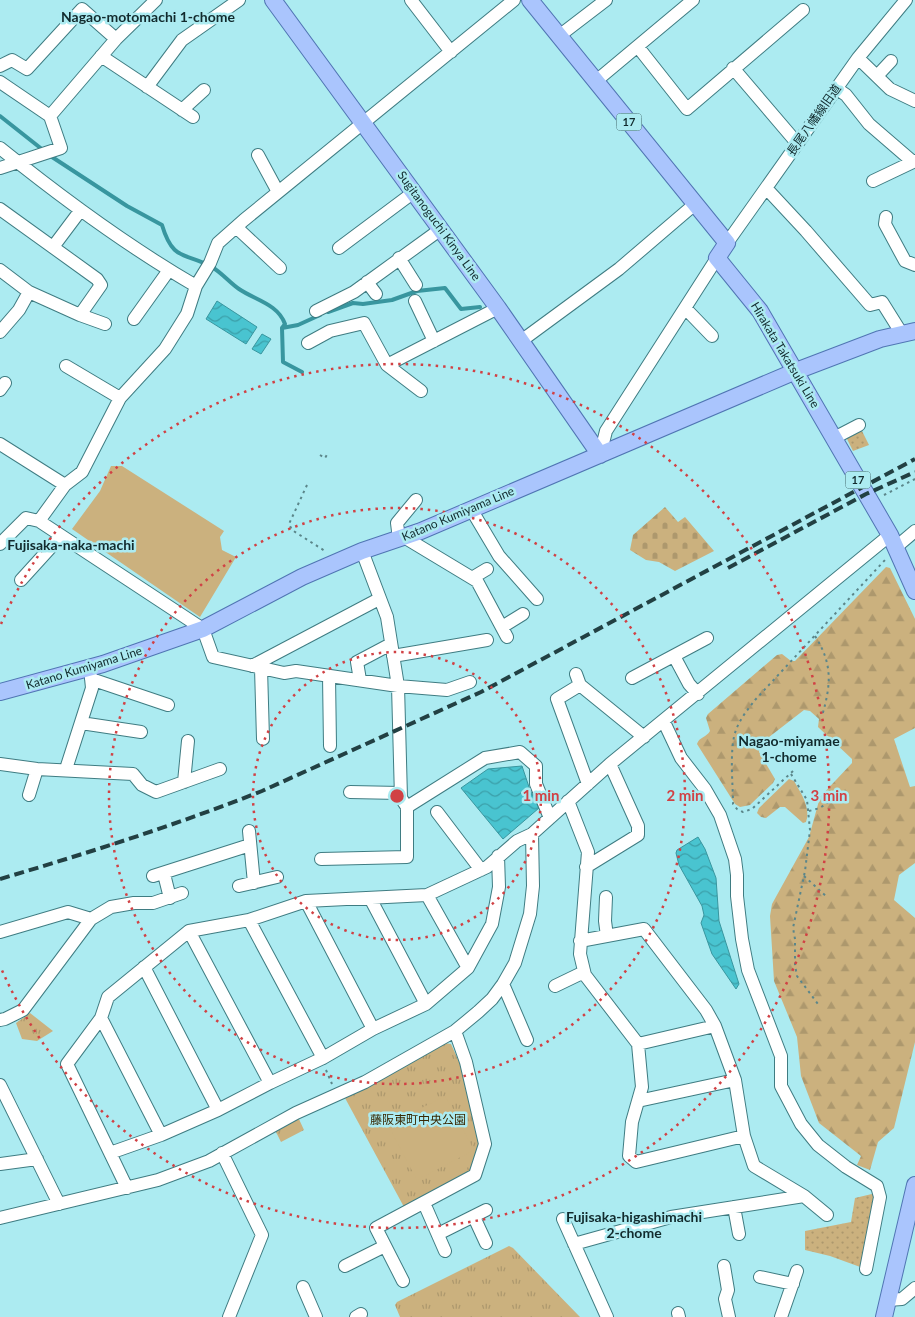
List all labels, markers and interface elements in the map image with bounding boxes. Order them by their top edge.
district label: Nagao-motomachi 1-chome [61,8,235,25]
street label: 長尾八幡線旧道 [783,81,844,158]
road number: 17 [616,114,642,130]
street label: Sugitanoguchi Kinya Line [395,168,484,283]
street label: Hirakata Takatsuki Line [748,299,823,411]
road number: 17 [846,472,870,488]
street label: Katano Kumiyama Line [399,483,516,544]
district label: Fujisaka-naka-machi [7,536,135,553]
street label: Katano Kumiyama Line [24,643,144,692]
district label: Nagao-miyamae 1-chome [738,732,840,765]
text: 1 min [522,786,560,804]
text: 2 min [666,786,704,804]
text: 3 min [810,786,848,804]
centre of rings [388,787,406,805]
park label: 藤阪東町中央公園 [370,1112,466,1127]
district label: Fujisaka-higashimachi 2-chome [566,1208,702,1241]

